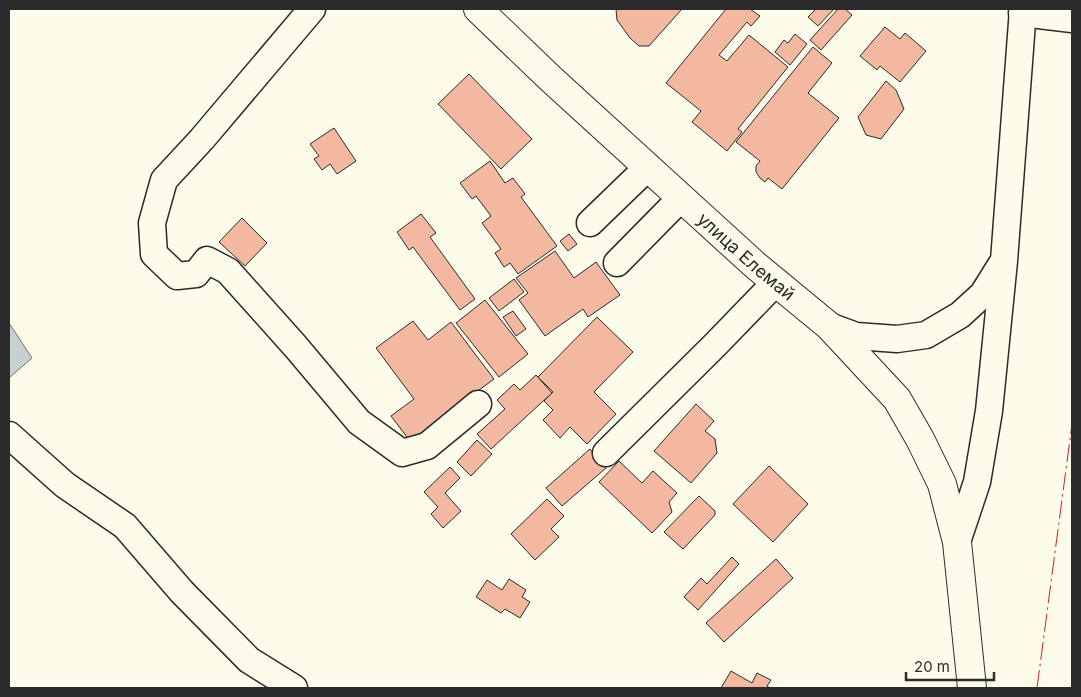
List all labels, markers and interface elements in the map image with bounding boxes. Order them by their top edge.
street label: улица Елемай [694,208,800,304]
scale bar [906,650,994,682]
text: 20 m [914,657,950,676]

